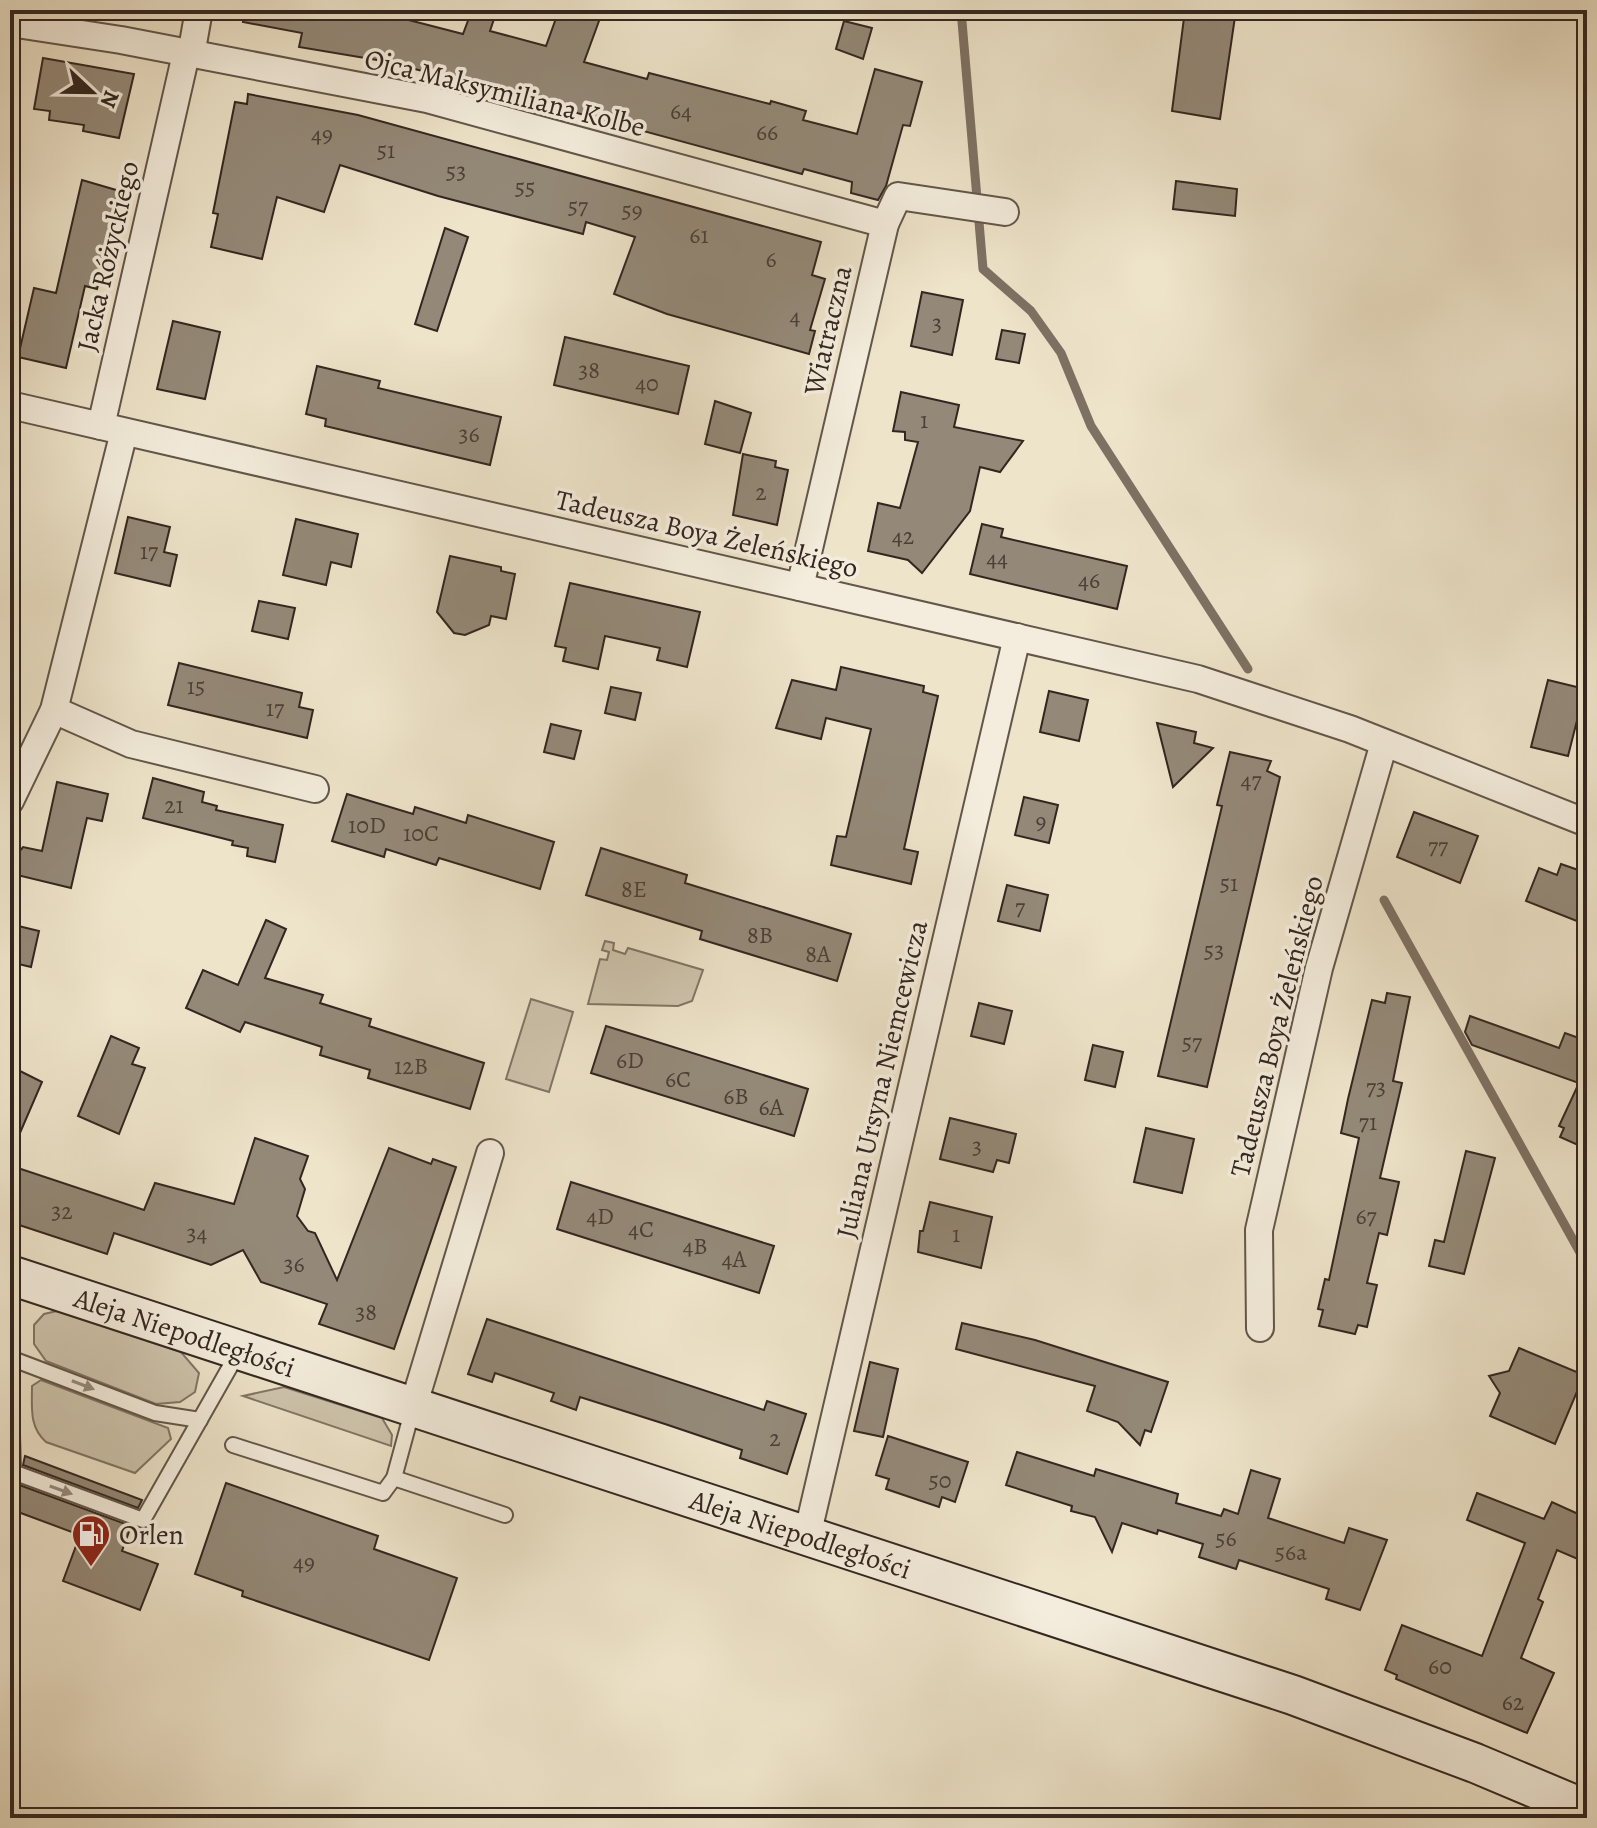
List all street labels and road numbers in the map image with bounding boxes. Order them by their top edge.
street label: Ojca Maksymiliana Kolbe [360,40,649,146]
street label: Jacka Różyckiego [68,157,148,355]
street label: Wiatraczna [794,262,861,400]
street label: Tadeusza Boya Żeleńskiego [552,481,862,587]
street label: Tadeusza Boya Żeleńskiego [1221,872,1333,1181]
street label: Juliana Ursyna Niemcewicza [827,917,937,1242]
street label: Aleja Niepodległości [68,1279,300,1387]
street label: Aleja Niepodległości [684,1481,916,1589]

